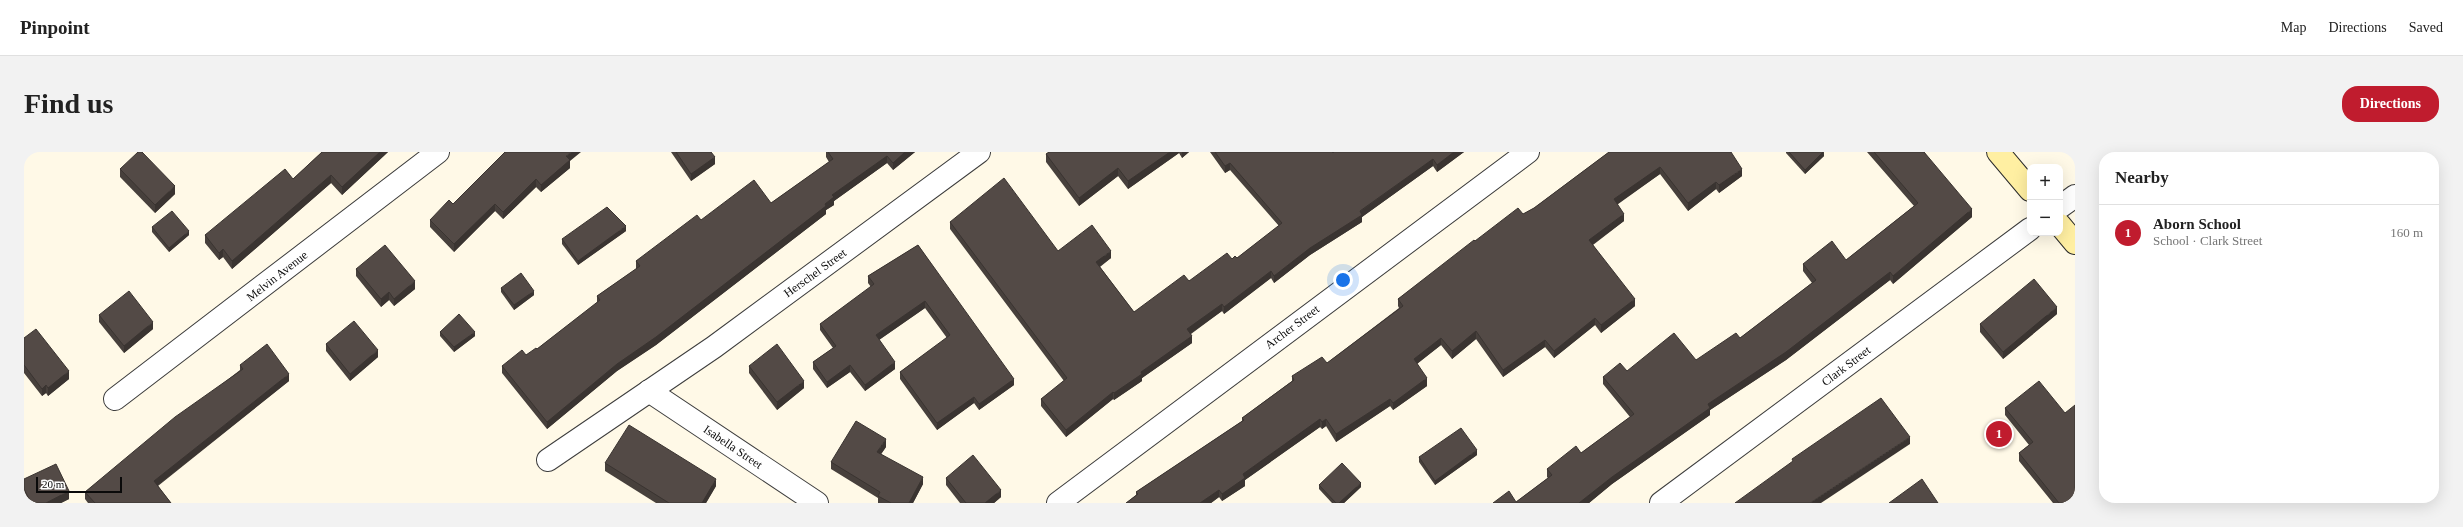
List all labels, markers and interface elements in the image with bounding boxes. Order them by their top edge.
text: Pinpoint [20,17,90,38]
text: Map [2281,20,2306,35]
text: Directions [2328,20,2387,35]
text: Saved [2409,20,2443,35]
button: Directions [2342,86,2439,122]
text: Find us [24,88,114,119]
map controls [2027,164,2063,236]
button: + [2027,164,2063,200]
text: Nearby [2115,168,2169,187]
button: − [2027,200,2063,236]
text: Aborn School [2153,216,2241,232]
text: 1 [2125,225,2131,240]
text: 160 m [2390,225,2423,240]
text: School · Clark Street [2153,233,2262,248]
street label: Herschel Street [781,245,849,300]
street label: Melvin Avenue [244,248,310,304]
your location [1333,270,1353,290]
street label: Archer Street [1262,302,1322,352]
street label: Clark Street [1819,343,1874,389]
pin: 1 [1986,419,2012,449]
street label: Isabella Street [701,422,766,472]
scale bar [36,475,122,494]
text: 20 m [42,478,64,490]

